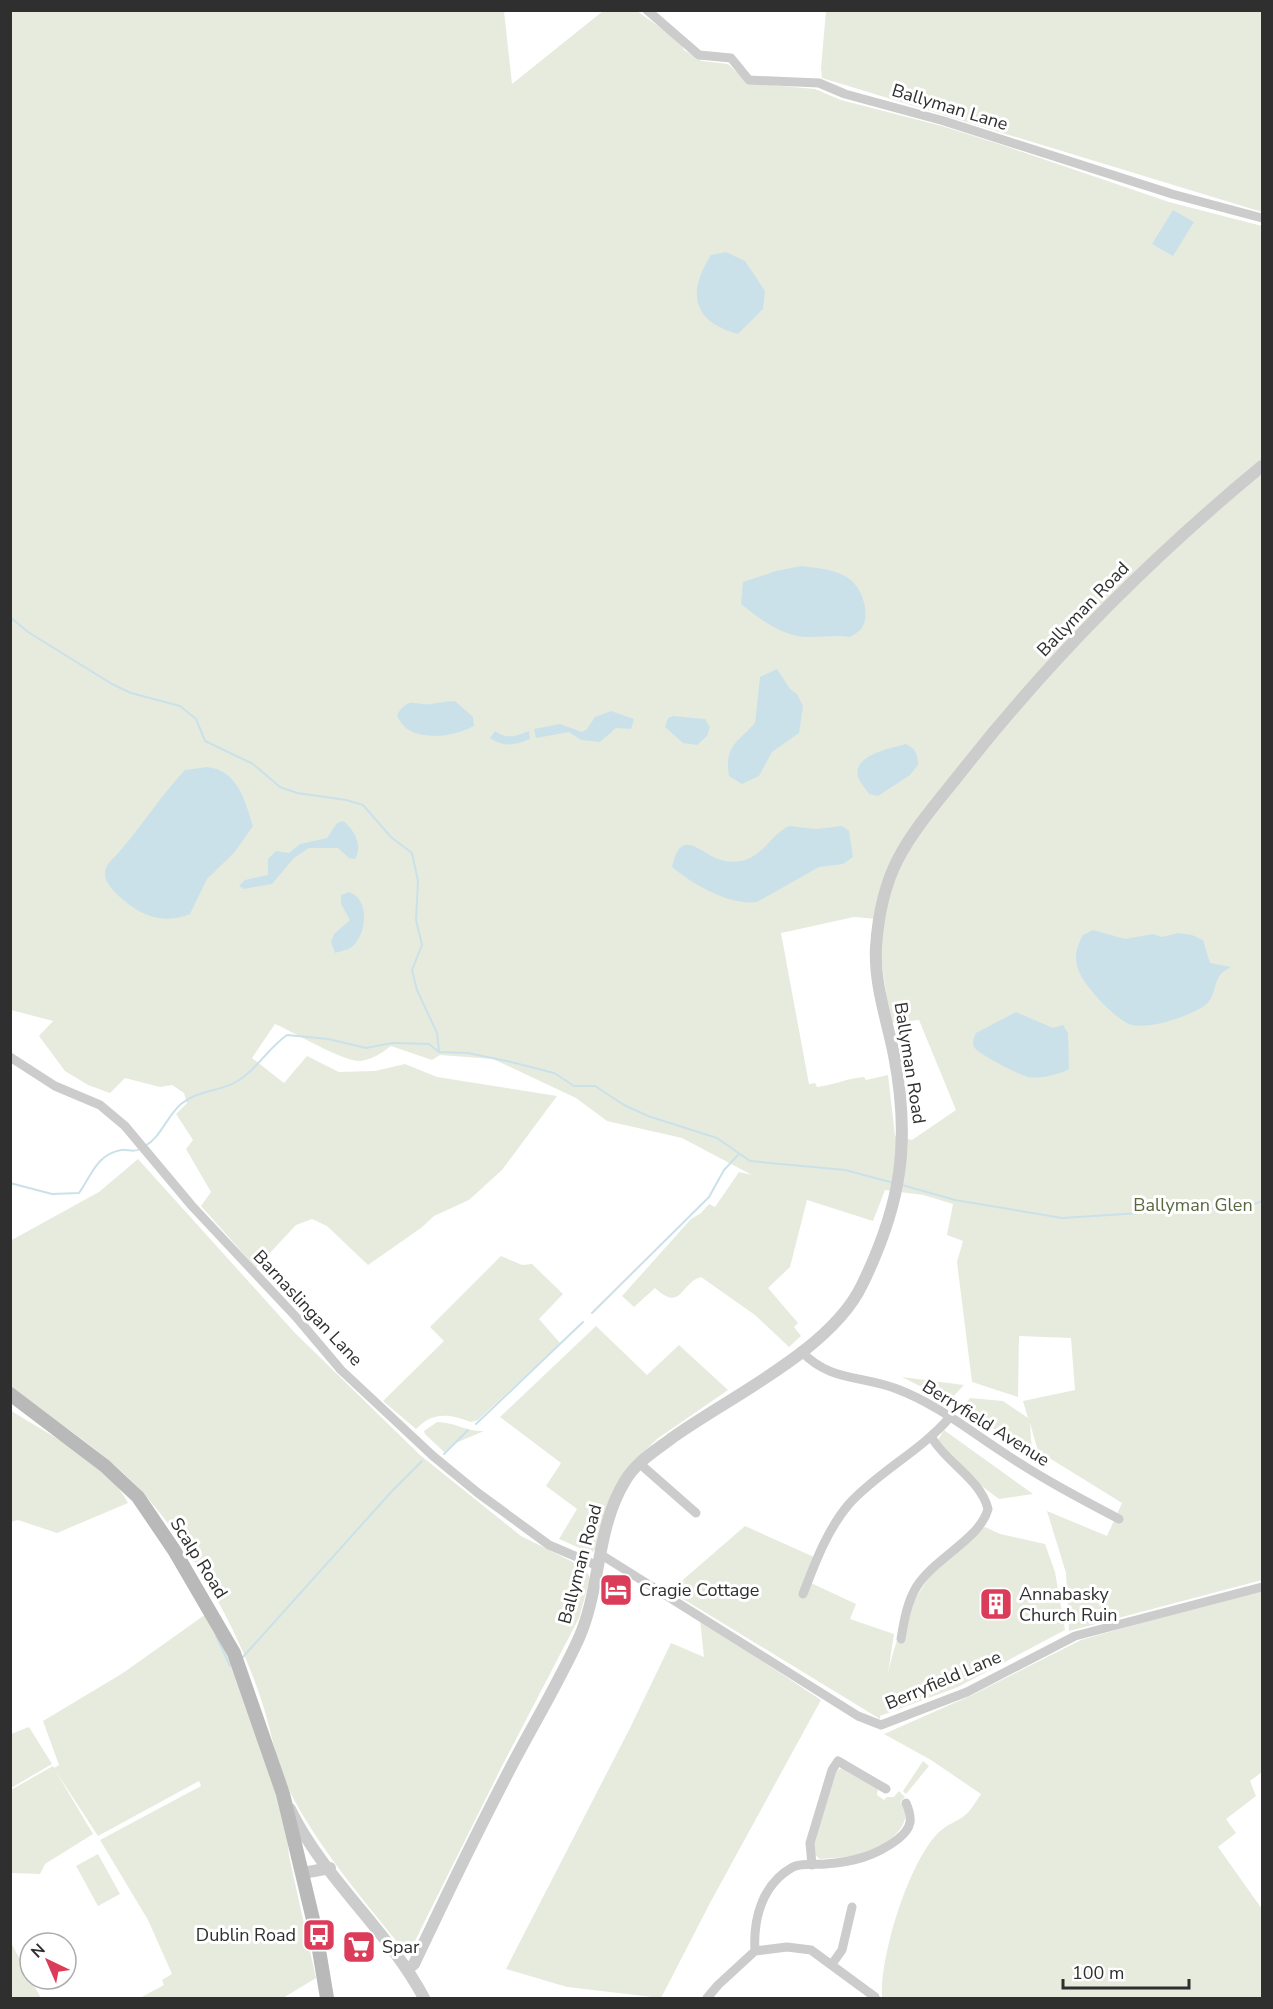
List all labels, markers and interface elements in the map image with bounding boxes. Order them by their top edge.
street label: Ballyman Lane [889,78,1011,136]
street label: Ballyman Road [1032,556,1134,662]
street label: Ballyman Road [889,1000,931,1126]
park label: Ballyman Glen [1133,1193,1253,1217]
street label: Barnaslingan Lane [248,1245,368,1371]
street label: Berryfield Avenue [918,1374,1054,1472]
street label: Ballyman Road [552,1501,608,1627]
street label: Scalp Road [165,1513,233,1603]
hotel icon: Cragie Cottage [598,1572,634,1608]
place label: Cragie Cottage [639,1578,759,1602]
place label: Annabasky Church Ruin [1019,1582,1118,1627]
building icon: Annabasky Church Ruin [978,1586,1014,1622]
street label: Berryfield Lane [881,1645,1005,1715]
bus stop icon: Dublin Road [301,1917,337,1953]
place label: Dublin Road [196,1923,296,1947]
supermarket icon: Spar [341,1929,377,1965]
north arrow [18,1931,78,1991]
place label: Spar [382,1935,420,1959]
text: N [26,1939,50,1963]
scale bar [1063,1952,1189,1990]
text: 100 m [1072,1961,1124,1985]

